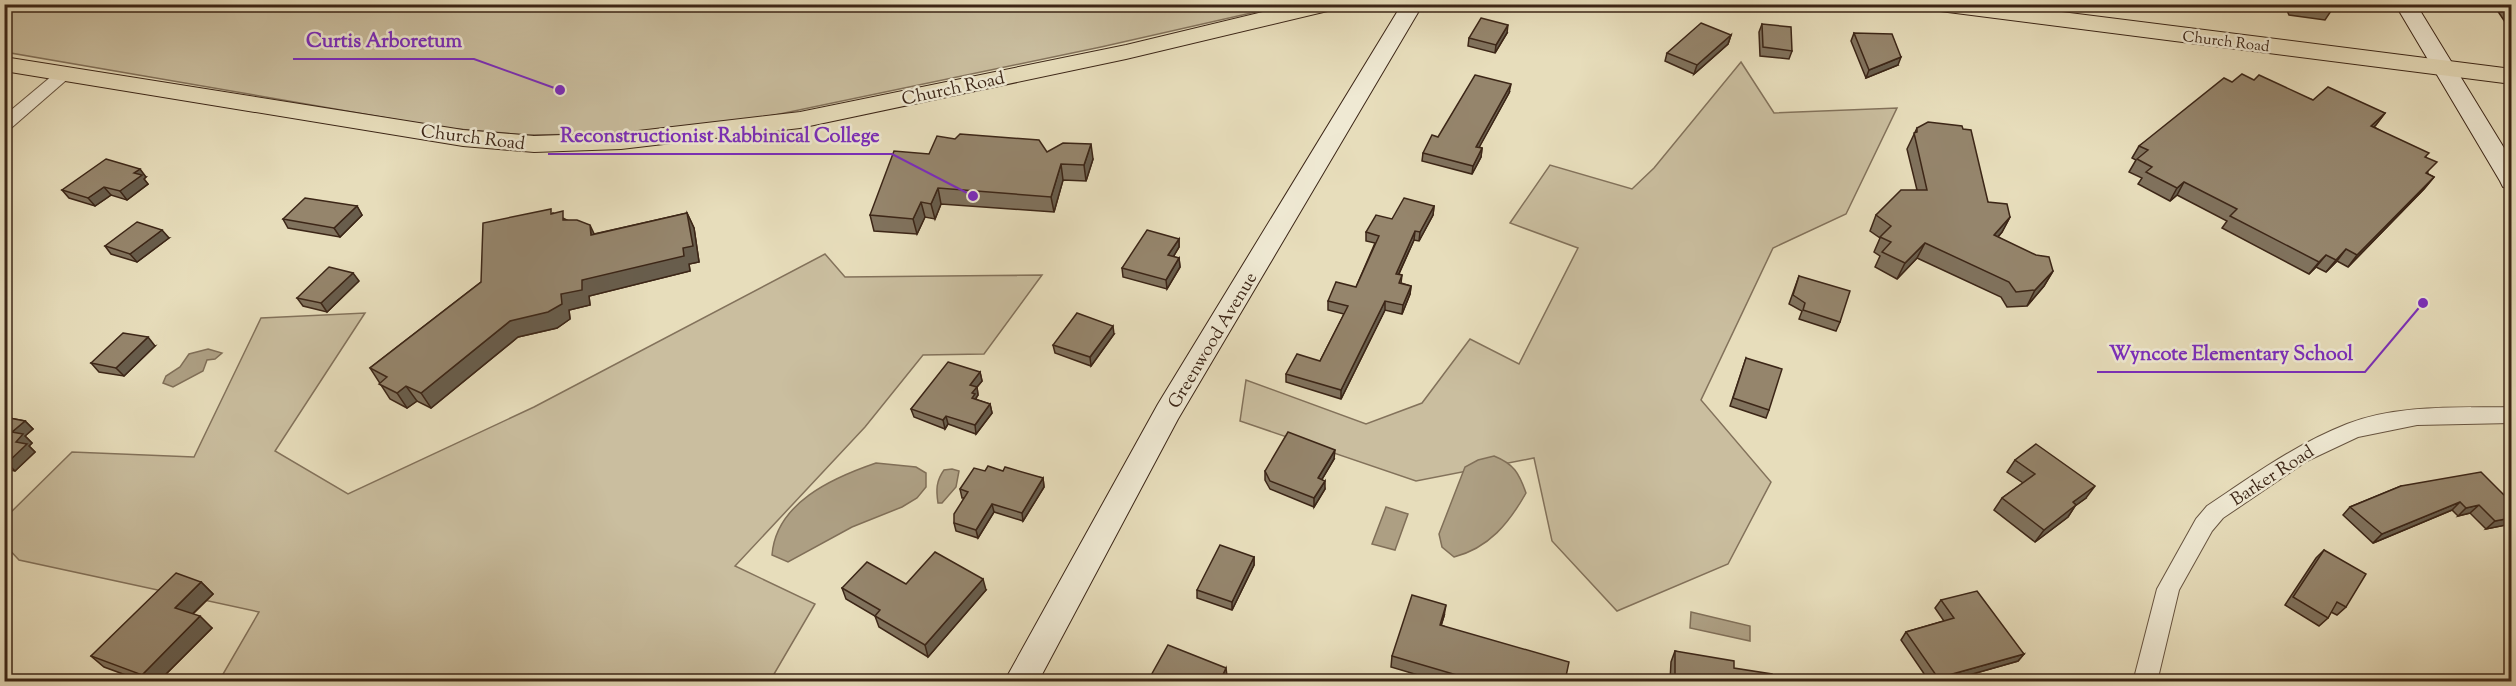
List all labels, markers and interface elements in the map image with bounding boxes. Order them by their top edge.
callout: Curtis Arboretum [293,21,474,59]
street label: Church Road [2181,27,2271,58]
text: Curtis Arboretum [306,28,463,57]
street label: Church Road [899,66,1007,114]
callout: Reconstructionist Rabbinical College [548,116,892,154]
street label: Church Road [419,120,526,158]
text: Reconstructionist Rabbinical College [560,123,880,152]
street label: Greenwood Avenue [1163,268,1265,414]
callout: Wyncote Elementary School [2097,334,2365,372]
text: Wyncote Elementary School [2109,341,2354,370]
street label: Barker Road [2226,440,2320,513]

